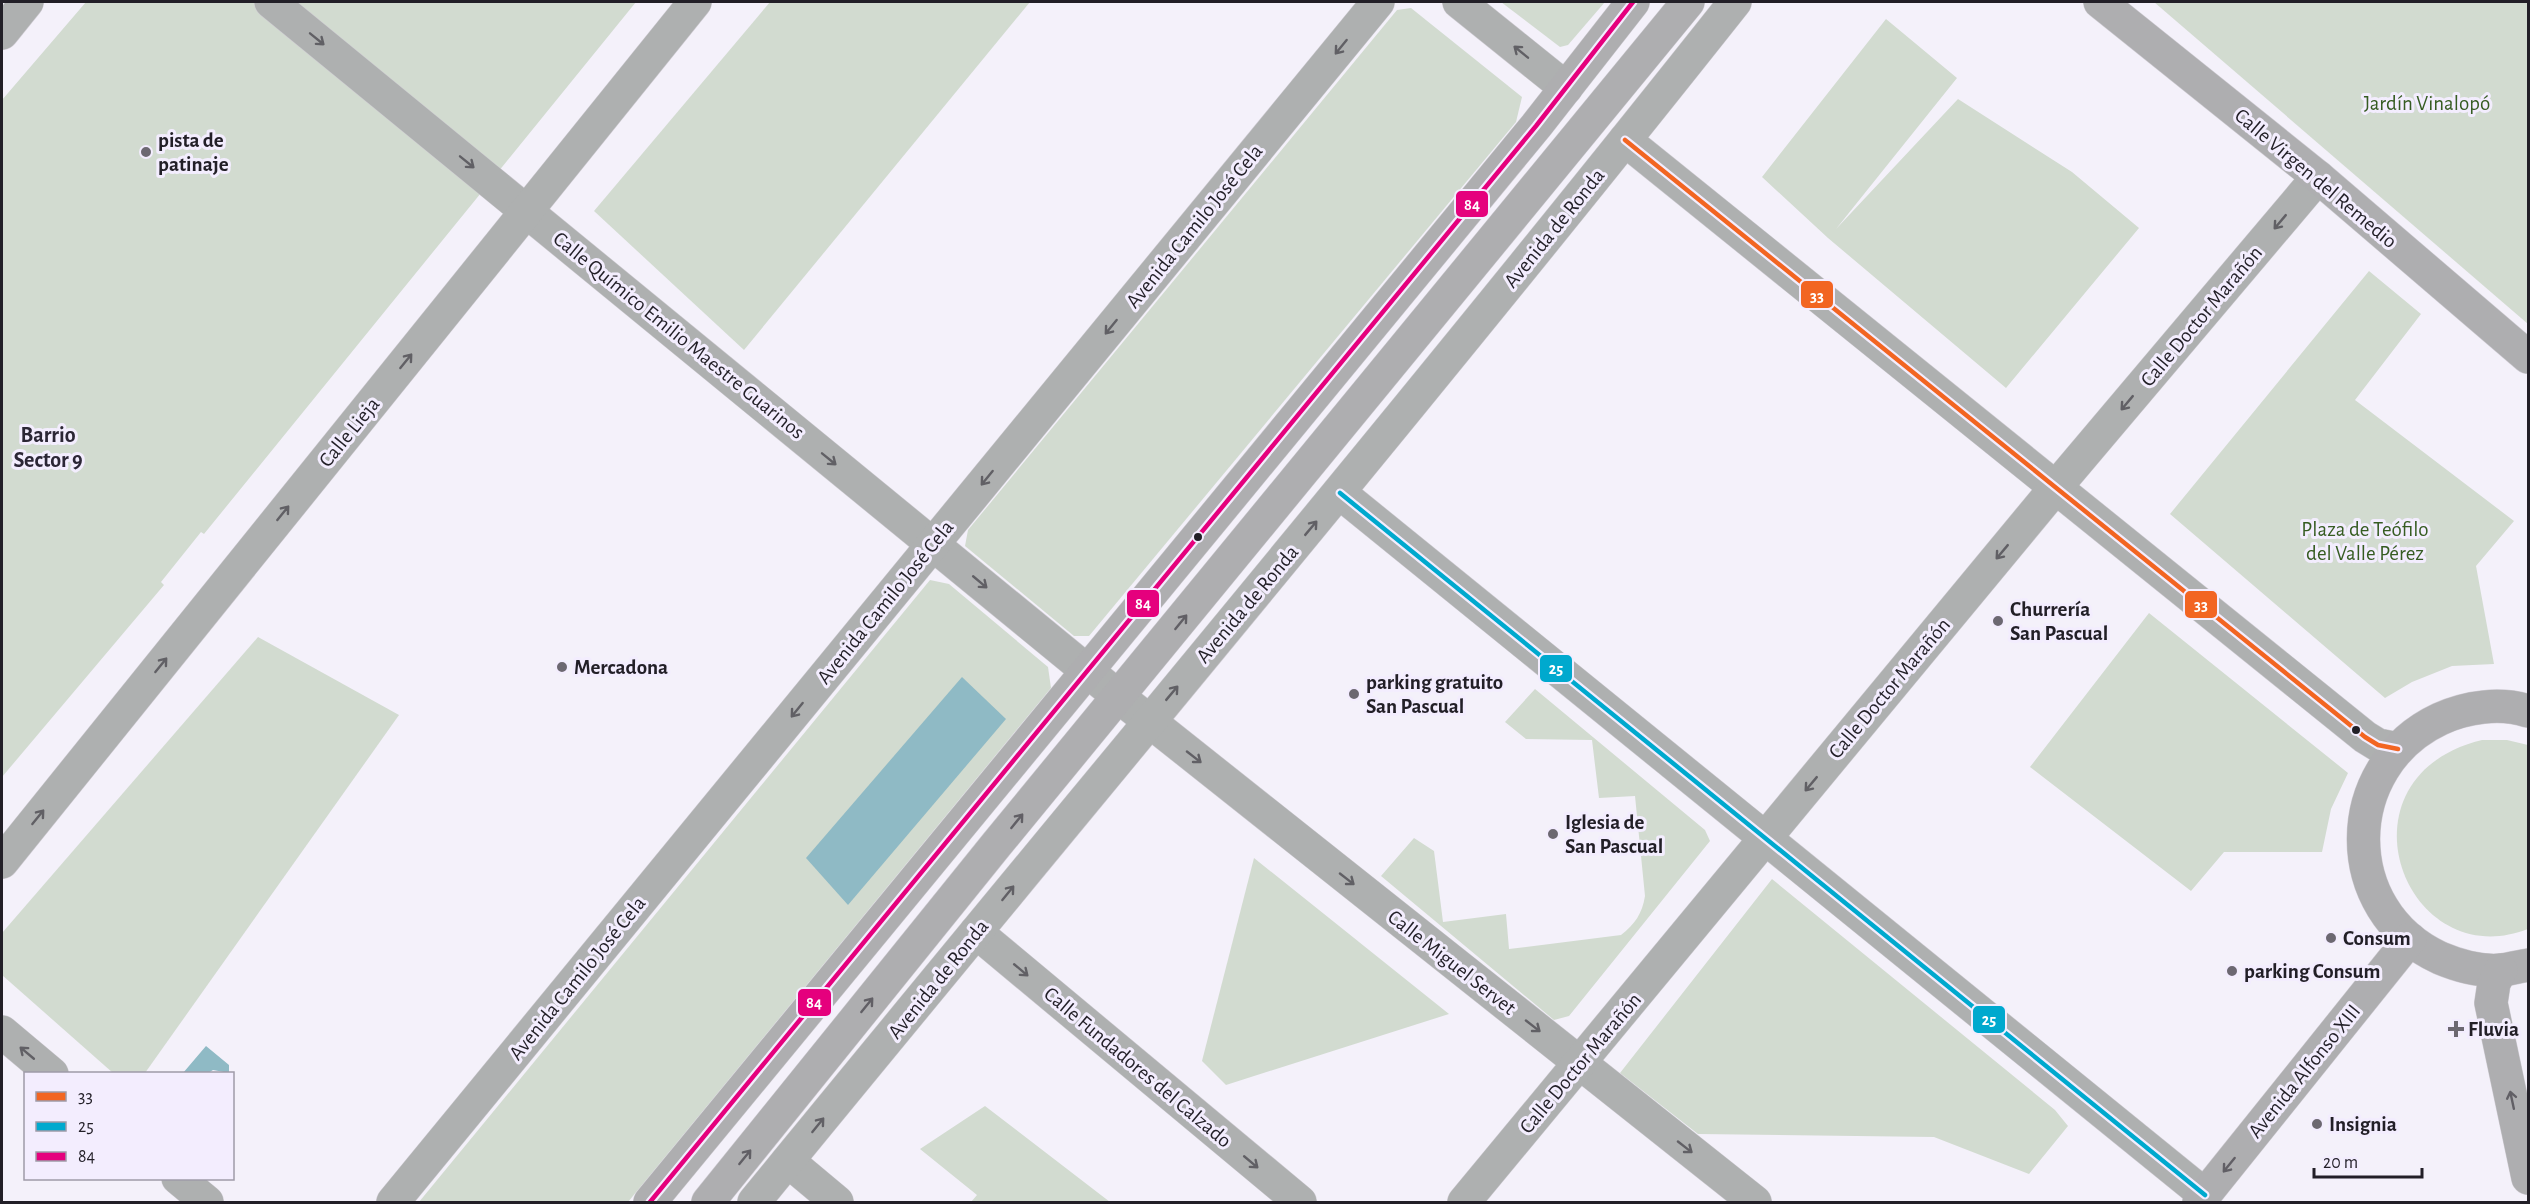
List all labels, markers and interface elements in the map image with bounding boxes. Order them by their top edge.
one-way arrow [308,32,324,45]
one-way arrow [1335,39,1348,55]
one-way arrow [1513,45,1529,58]
park label: Jardín Vinalopó [2364,93,2490,114]
street label: Calle Virgen del Remedio [2231,105,2401,252]
place label: pista de patinaje [158,130,229,175]
street label: Avenida Camilo José Cela [1122,140,1267,312]
marker: pista de patinaje [139,145,153,159]
one-way arrow [459,155,474,169]
street label: Avenida de Ronda [1500,165,1609,292]
line badge: 84 [1455,190,1489,218]
text: 84 [1464,197,1480,213]
one-way arrow [2273,214,2287,229]
street label: Calle Químico Emilio Maestre Guarinos [549,228,808,443]
street label: Calle Doctor Marañón [2137,242,2266,391]
line badge: 33 [1800,280,1834,309]
text: 33 [1810,288,1824,304]
one-way arrow [1104,319,1118,334]
one-way arrow [399,354,412,370]
street label: Calle Lieja [315,393,384,471]
one-way arrow [2120,395,2134,410]
district label: Barrio Sector 9 [13,424,83,471]
one-way arrow [821,452,837,465]
one-way arrow [980,470,994,485]
one-way arrow [277,505,290,521]
street label: Avenida Camilo José Cela [813,516,958,688]
park label: Plaza de Teófilo del Valle Pérez [2301,519,2429,564]
one-way arrow [1304,521,1318,536]
unlabelled marker [1192,531,1204,543]
street label: Avenida de Ronda [1192,541,1303,667]
one-way arrow [1995,544,2008,560]
one-way arrow [972,576,988,589]
line badge: 84 [1126,589,1160,618]
line badge: 33 [2184,590,2218,619]
text: 84 [1135,596,1151,612]
text: 33 [2194,597,2208,613]
place label: Churrería San Pascual [2010,599,2108,644]
one-way arrow [1174,614,1187,630]
street label: Calle Doctor Marañón [1825,614,1954,763]
marker: Churrería San Pascual [1991,614,2005,628]
line badge: 25 [1539,654,1573,683]
one-way arrow [154,657,167,673]
place label: Mercadona [574,657,668,678]
marker: Mercadona [555,660,569,674]
text: 25 [1549,661,1563,677]
place label: parking gratuito San Pascual [1366,672,1503,717]
one-way arrow [1165,685,1178,701]
marker: parking gratuito San Pascual [1347,687,1361,701]
one-way arrow [790,702,803,718]
unlabelled marker [2350,724,2362,736]
one-way arrow [1186,751,1202,764]
one-way arrow [1804,776,1817,792]
one-way arrow [32,809,45,825]
place label: Iglesia de San Pascual [1565,812,1663,857]
one-way arrow [1010,813,1023,829]
marker: Iglesia de San Pascual [1546,827,1560,841]
one-way arrow [1339,872,1355,885]
one-way arrow [1001,886,1015,901]
street label: Avenida Camilo José Cela [505,892,650,1064]
street label: Calle Miguel Servet [1384,906,1520,1019]
street label: Avenida de Ronda [884,916,993,1043]
place label: Consum [2343,928,2411,949]
marker: Consum [2324,931,2338,945]
place label: parking Consum [2244,961,2380,982]
one-way arrow [1013,963,1029,976]
marker: parking Consum [2225,964,2239,978]
street label: Calle Fundadores del Calzado [1040,983,1235,1152]
line badge: 84 [797,988,832,1017]
street label: Calle Doctor Marañón [1516,989,1645,1138]
text: 84 [806,995,822,1011]
one-way arrow [861,997,874,1013]
street label: Avenida Alfonso XIII [2244,1001,2365,1142]
line badge: 25 [1972,1005,2006,1034]
text: 25 [1982,1012,1996,1028]
one-way arrow [1524,1019,1540,1032]
place label: Fluvia [2468,1019,2519,1040]
marker: Fluvia [2449,1022,2463,1036]
one-way arrow [19,1046,35,1059]
legend [24,1072,234,1180]
text: 33 [78,1088,93,1106]
one-way arrow [2506,1091,2517,1111]
place label: Insignia [2329,1114,2397,1135]
marker: Insignia [2310,1117,2324,1131]
text: 25 [78,1118,94,1136]
one-way arrow [811,1118,825,1133]
one-way arrow [1677,1141,1693,1154]
scale bar [2314,1141,2422,1179]
text: 84 [78,1148,96,1166]
one-way arrow [738,1150,752,1165]
text: 20 m [2323,1154,2358,1172]
one-way arrow [1243,1155,1258,1169]
one-way arrow [2222,1157,2235,1173]

